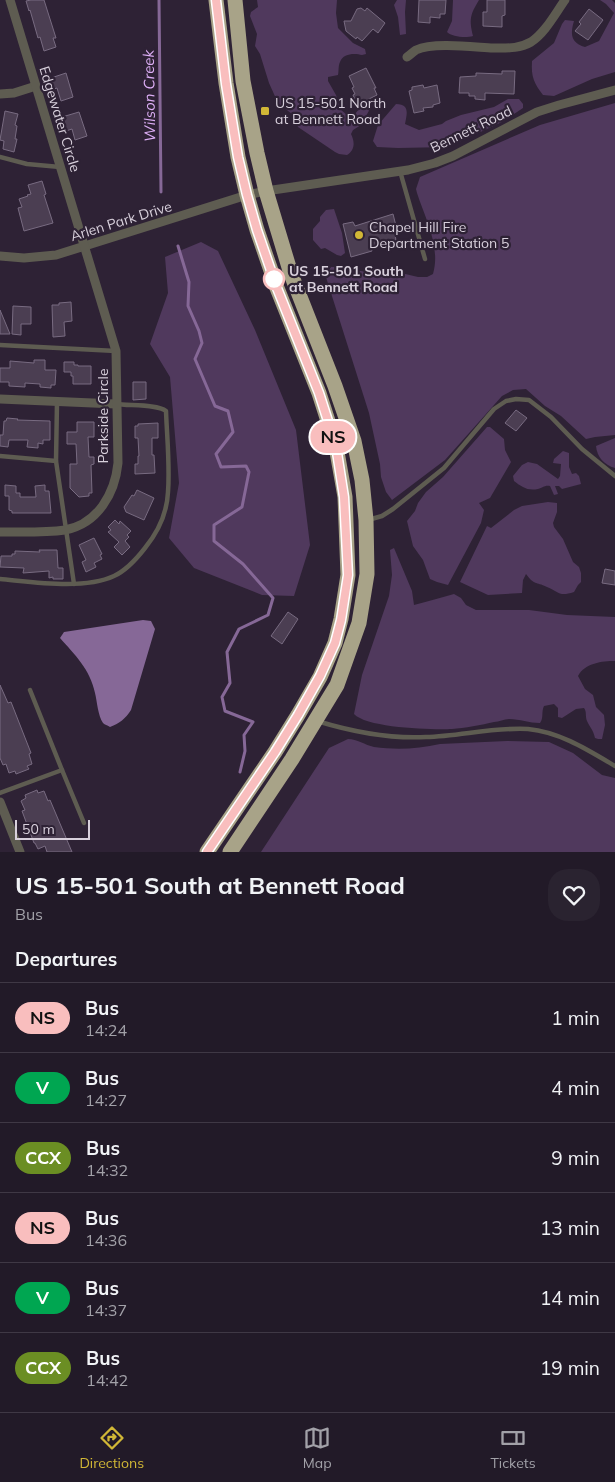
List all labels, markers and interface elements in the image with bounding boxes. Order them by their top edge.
water label: Wilson Creek [139,48,159,142]
street label: Edgewater Circle [35,64,85,174]
place label: US 15-501 North at Bennett Road [275,94,386,128]
street label: Bennett Road [427,101,515,157]
marker: US 15-501 North at Bennett Road [259,105,271,117]
street label: Arlen Park Drive [68,197,174,245]
place label: Chapel Hill Fire Department Station 5 [369,218,509,252]
marker: Chapel Hill Fire Department Station 5 [353,229,365,241]
place label: US 15-501 South at Bennett Road [289,262,404,296]
marker: US 15-501 South at Bennett Road [263,268,285,290]
street label: Parkside Circle [94,368,112,464]
line badge: NS [310,421,356,453]
text: NS [320,425,346,448]
scale bar [15,817,90,840]
text: 50 m [22,820,55,838]
button: heart [548,869,600,921]
text: US 15-501 South at Bennett Road [15,870,405,900]
text: Bus [15,904,43,924]
text: Departures [15,947,117,971]
text: Bus [85,996,119,1020]
text: NS [30,1006,55,1029]
text: 1 min [551,1006,600,1030]
text: 14:24 [85,1020,127,1040]
text: Bus [85,1066,119,1090]
text: V [36,1076,49,1099]
text: 4 min [551,1076,600,1100]
text: 14:27 [85,1090,127,1110]
text: Bus [86,1136,120,1160]
text: CCX [25,1146,61,1169]
text: 9 min [551,1146,600,1170]
text: 14:32 [86,1160,128,1180]
text: Bus [85,1206,119,1230]
text: NS [30,1216,55,1239]
text: 13 min [540,1216,600,1240]
text: 14:36 [85,1230,127,1250]
text: Bus [85,1276,119,1300]
text: V [36,1286,49,1309]
text: 14 min [540,1286,600,1310]
text: 14:37 [85,1300,127,1320]
text: Bus [86,1346,120,1370]
text: CCX [25,1356,61,1379]
text: 19 min [540,1356,600,1380]
text: 14:42 [86,1370,128,1390]
tab: Directions [79,1424,144,1472]
tab: Map [303,1424,332,1472]
tab: Tickets [490,1424,536,1472]

